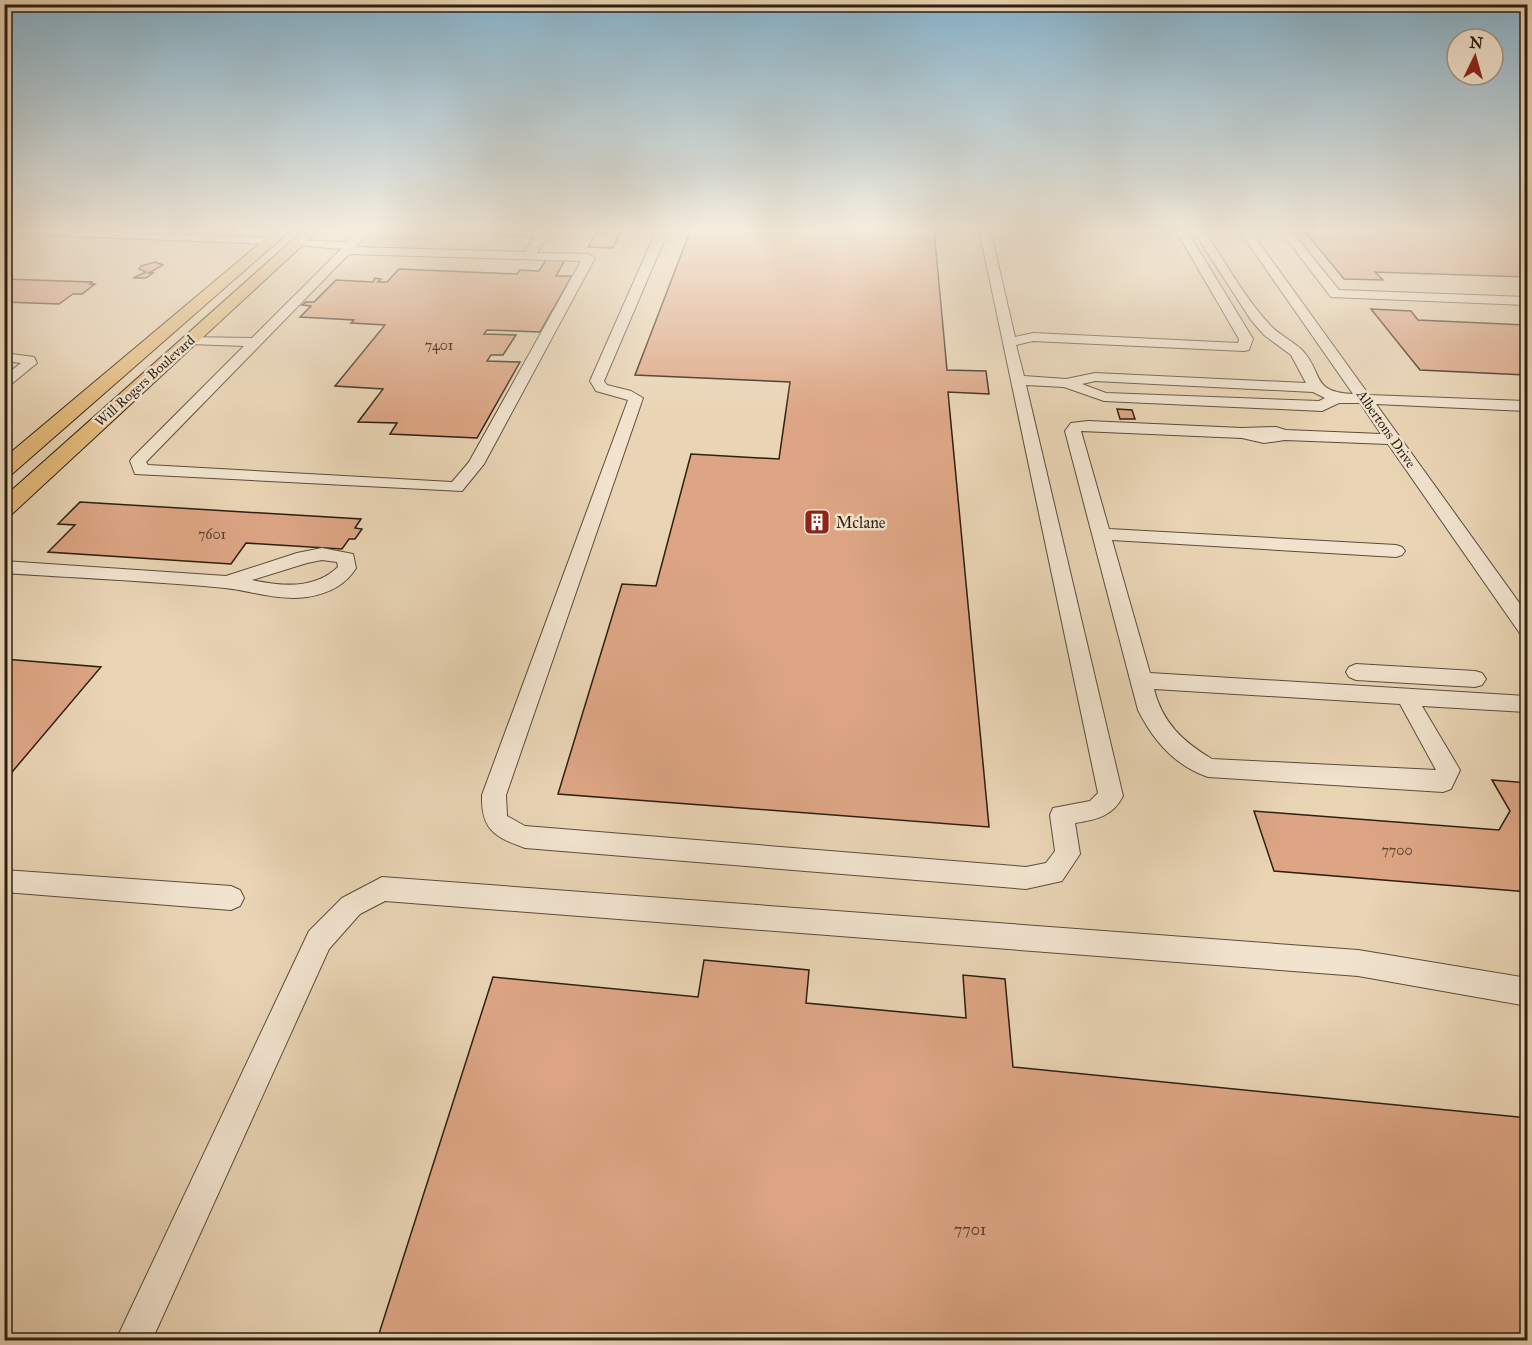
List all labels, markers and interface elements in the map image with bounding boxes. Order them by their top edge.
north arrow [1445,27,1505,87]
text: N [1469,32,1484,53]
street label: Will Rogers Boulevard [92,332,198,430]
house number: 7401 [425,337,454,354]
street label: Albertons Drive [1352,386,1419,471]
building icon: Mclane [802,507,832,537]
place label: Mclane [836,513,886,532]
house number: 7601 [198,526,227,543]
house number: 7700 [1381,842,1413,859]
house number: 7701 [954,1220,986,1239]

